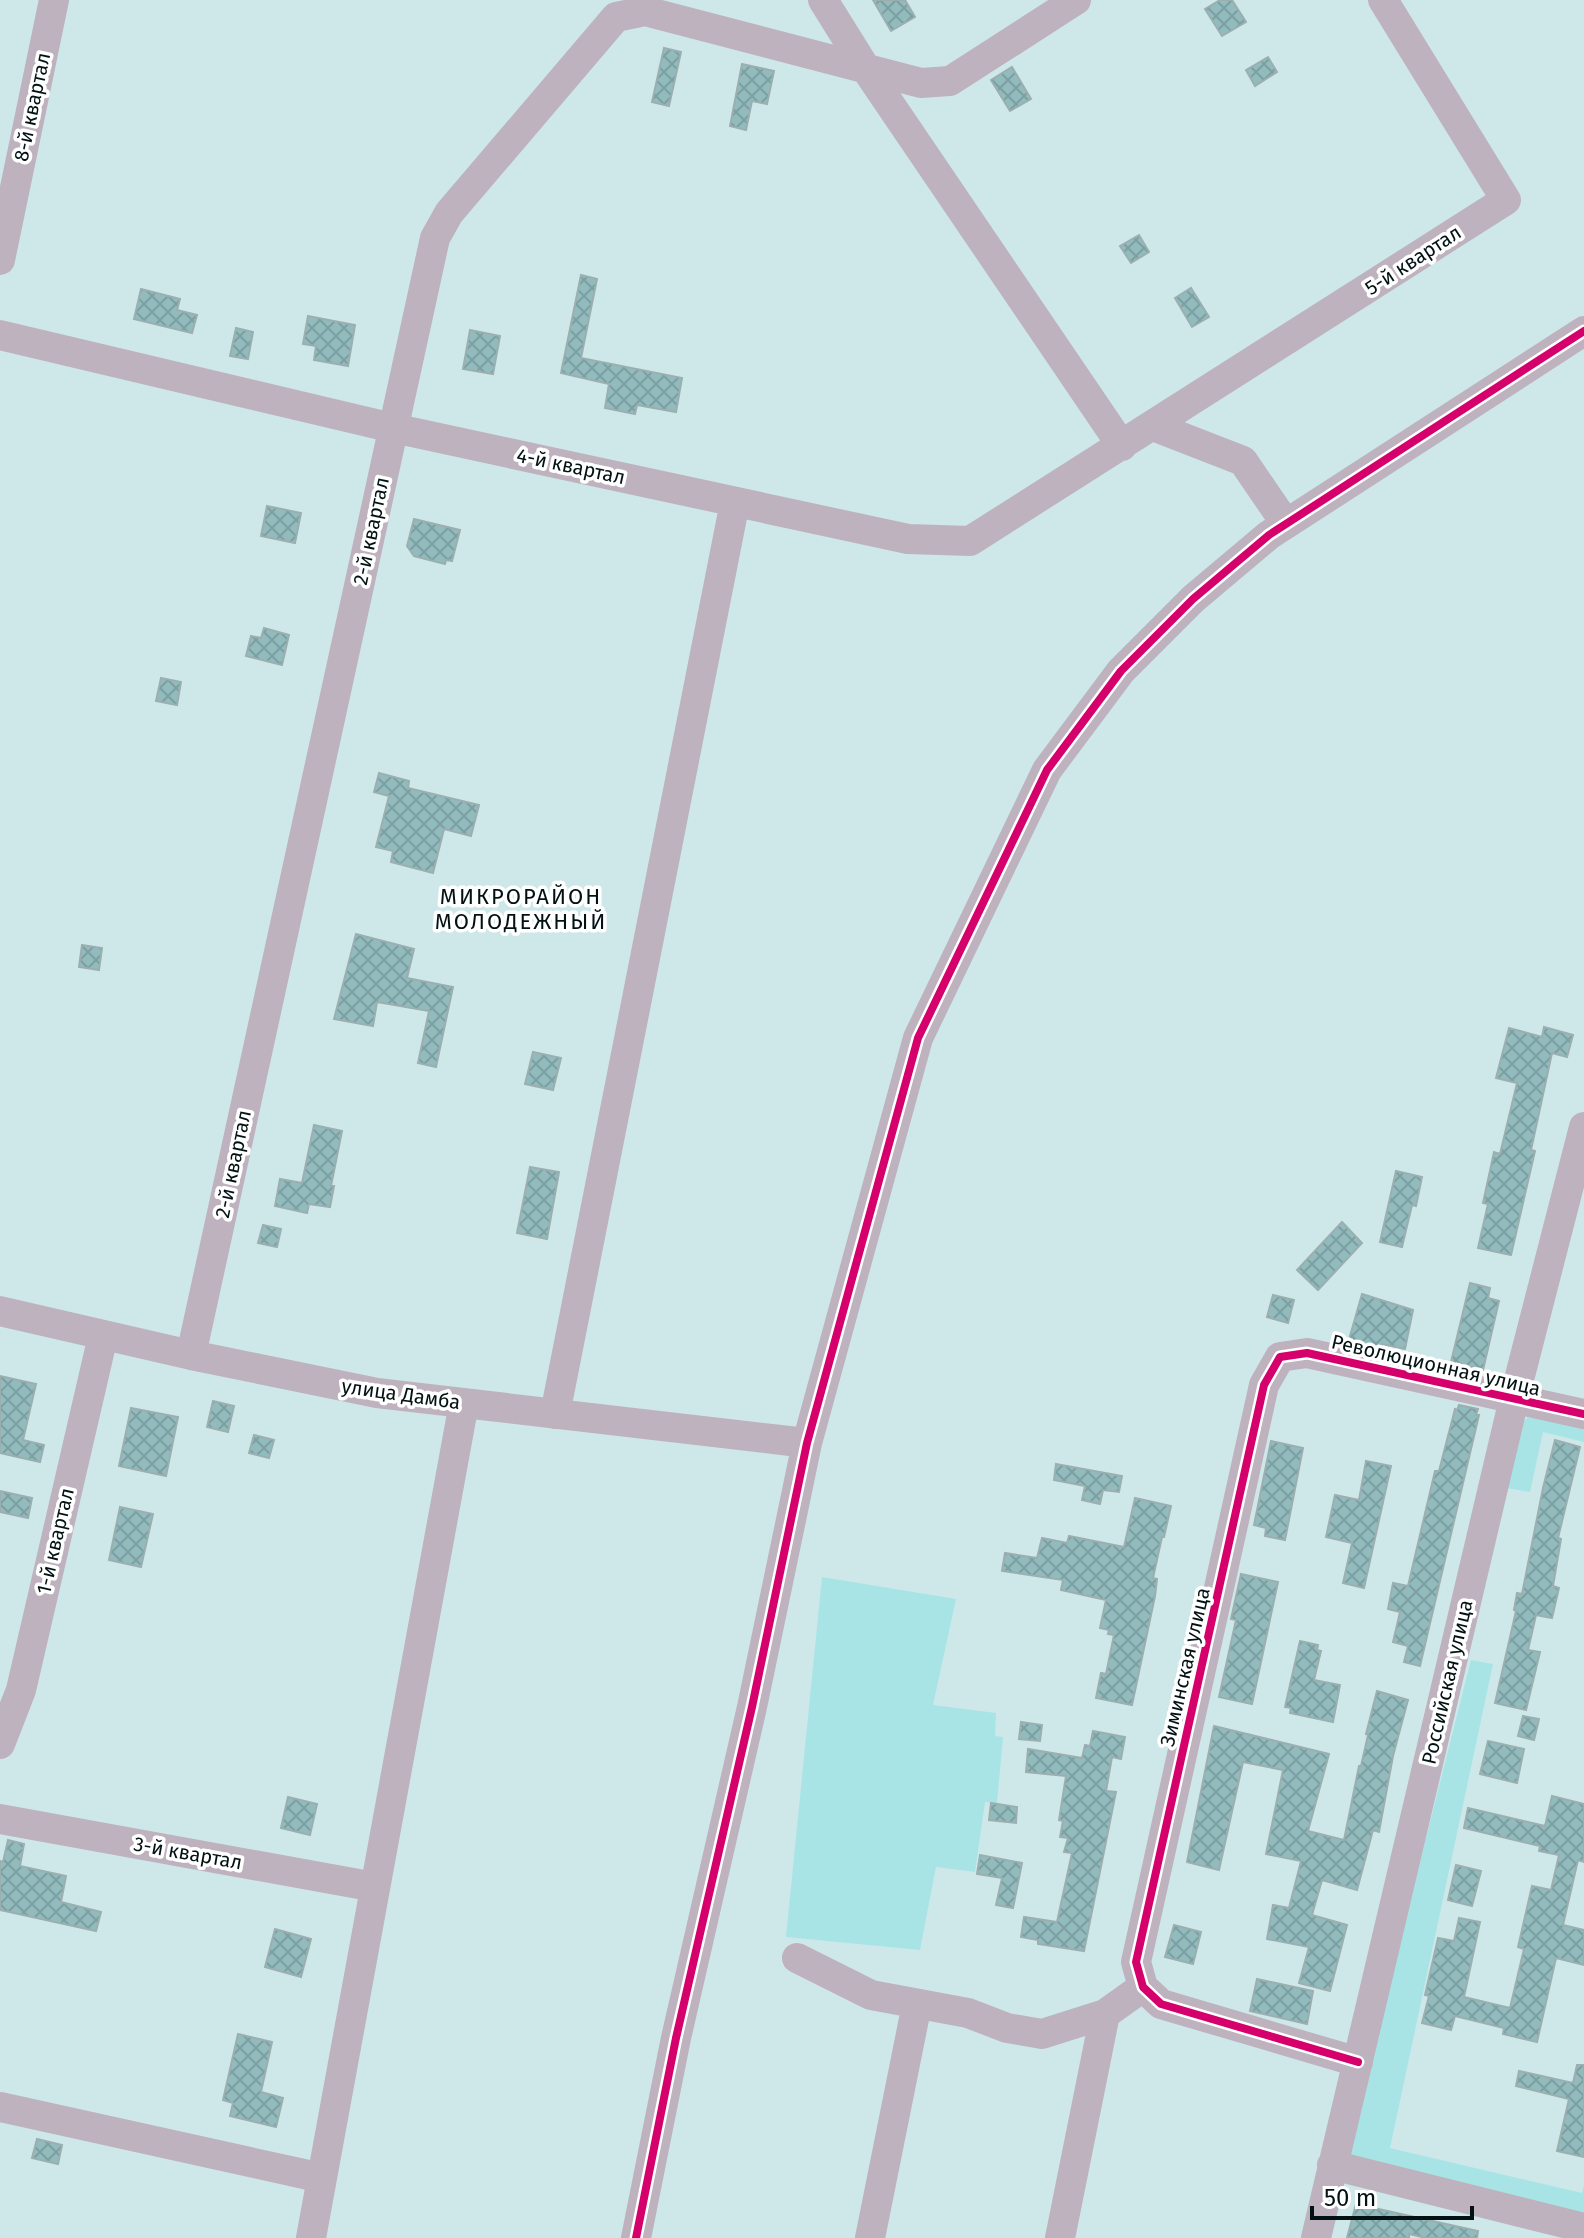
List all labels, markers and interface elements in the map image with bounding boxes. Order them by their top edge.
street label: 8-й квартал [9,50,55,164]
street label: 5-й квартал [1360,220,1466,300]
street label: 4-й квартал [515,443,627,489]
street label: 2-й квартал [348,475,394,587]
district label: МИКРОРАЙОН МОЛОДЕЖНЫЙ [435,883,607,935]
street label: 2-й квартал [210,1108,256,1220]
street label: Революционная улица [1329,1329,1543,1401]
street label: улица Дамба [340,1374,462,1414]
street label: 1-й квартал [31,1486,79,1596]
street label: Зиминская улица [1155,1585,1215,1749]
street label: Российская улица [1416,1597,1478,1767]
street label: 3-й квартал [132,1832,244,1874]
scale bar [1312,2170,1472,2220]
text: 50 m [1324,2184,1376,2212]

